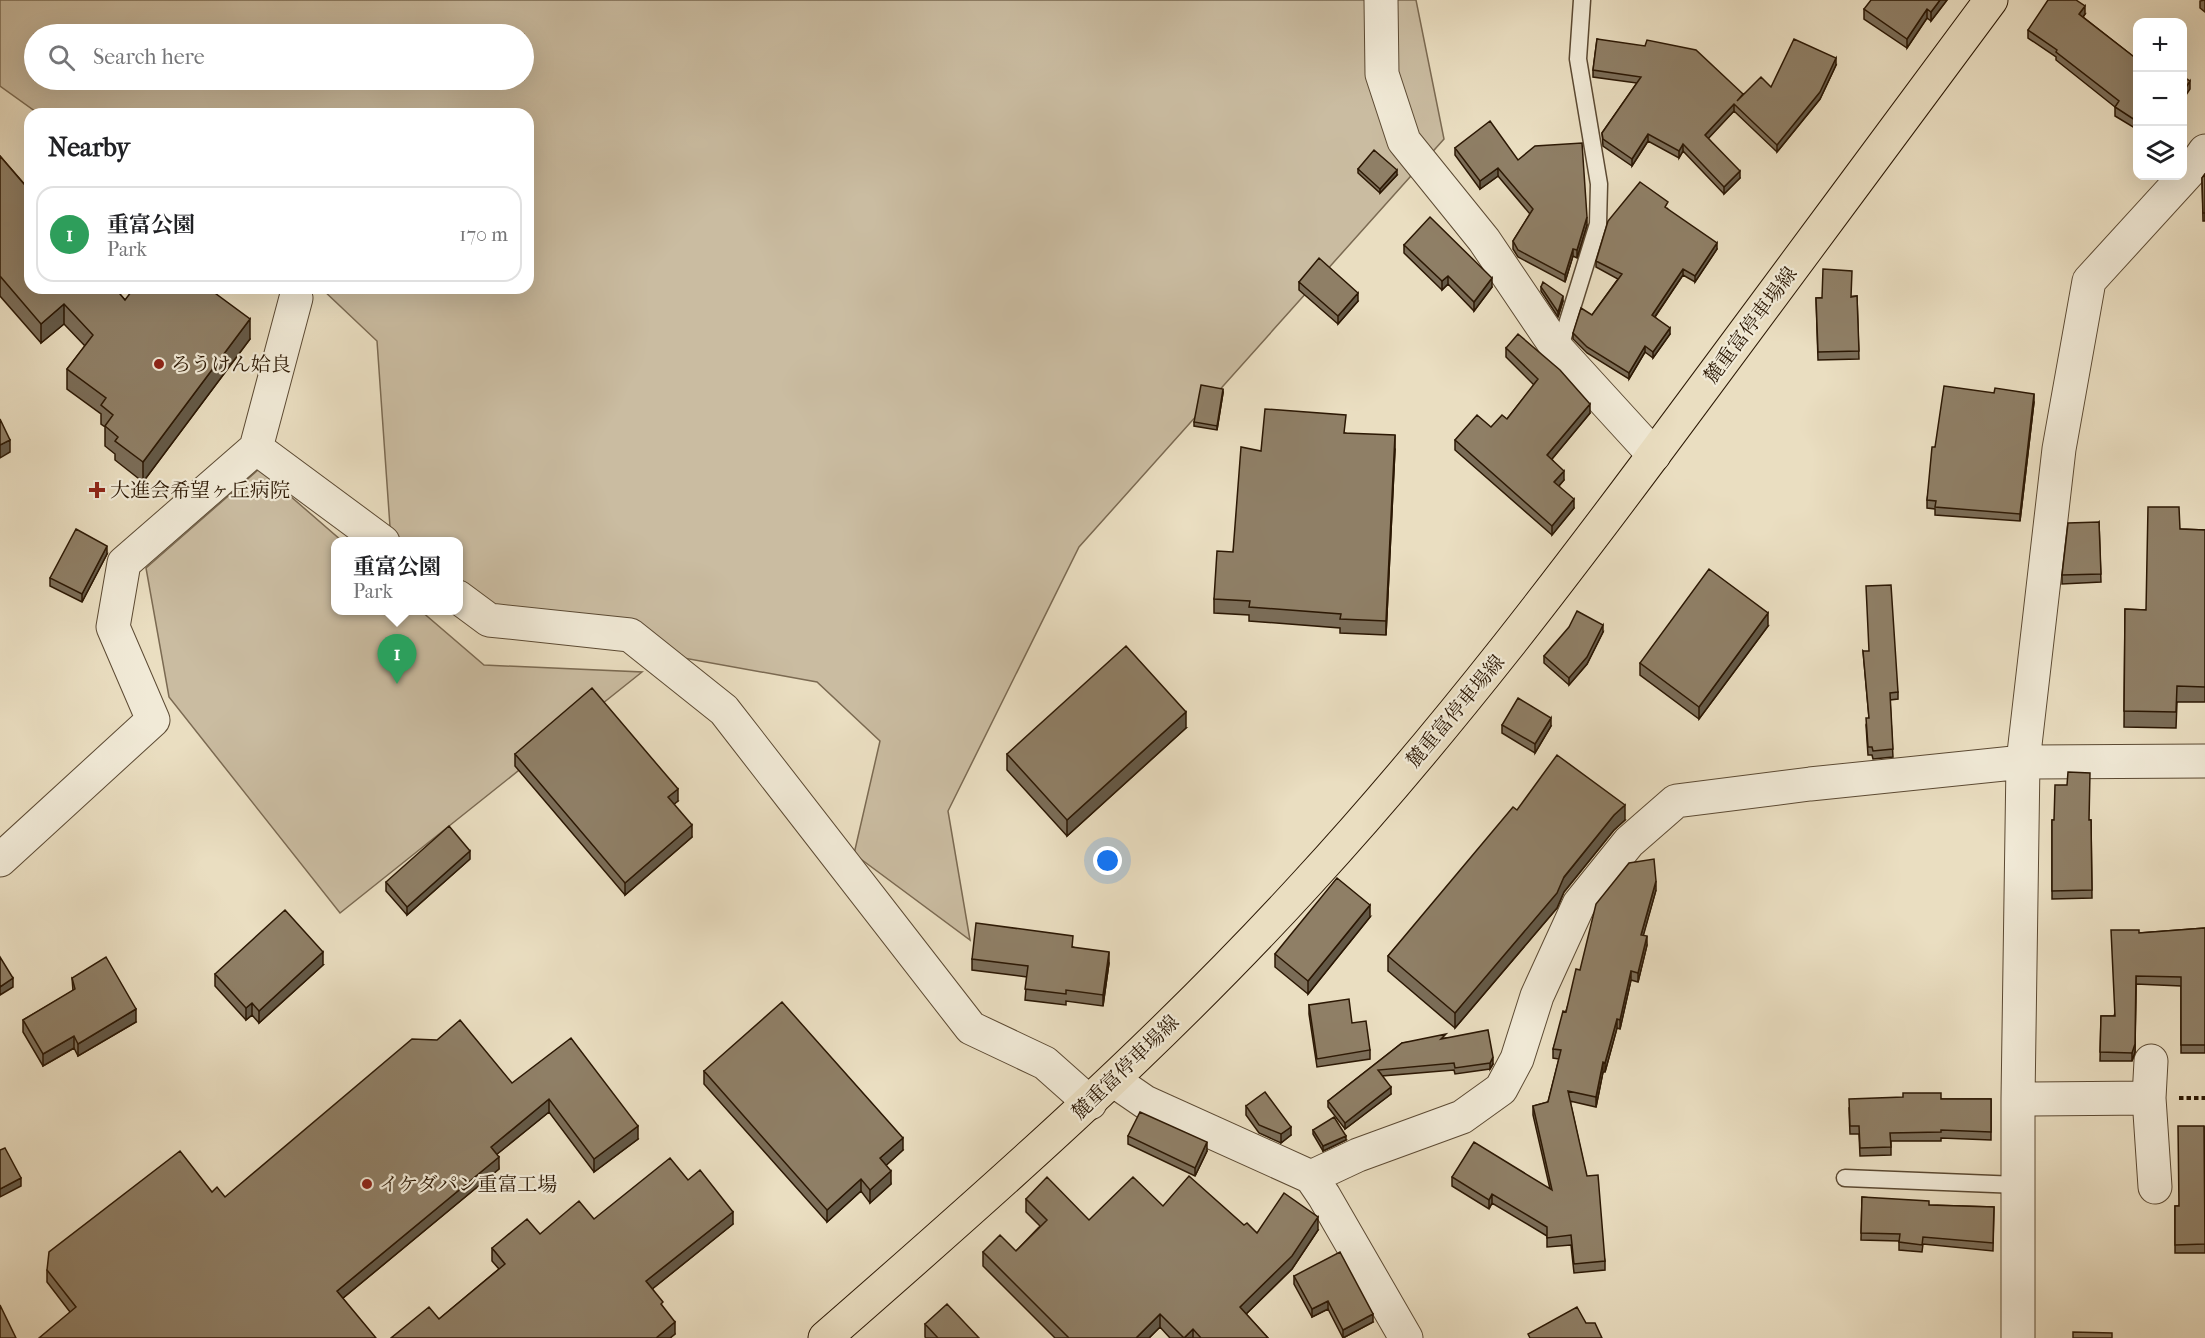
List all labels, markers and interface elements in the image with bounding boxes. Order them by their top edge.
map controls [2133,18,2187,180]
button: + [2133,18,2187,72]
search box [24,24,534,90]
icon: search [45,41,78,74]
text: Search here [93,44,205,70]
button: − [2133,72,2187,126]
button: layers [2133,126,2187,180]
text: Nearby [48,132,130,163]
text: 重富公園 [107,212,195,238]
text: 1 [66,223,73,246]
text: 170 m [459,223,508,246]
text: Park [107,238,147,261]
street label: 麓重富停車場線 [1699,262,1802,388]
place label: ろうけん姶良 [171,353,291,376]
marker: ろうけん姶良 [152,357,166,371]
place label: 大進会希望ヶ丘病院 [110,479,290,502]
marker: 大進会希望ヶ丘病院 [88,481,106,499]
popup [331,537,463,615]
text: 重富公園 [353,554,441,580]
text: Park [353,580,393,603]
pin: 1 [378,634,416,684]
street label: 麓重富停車場線 [1402,650,1509,772]
your location [1093,846,1122,875]
street label: 麓重富停車場線 [1067,1010,1184,1124]
place label: イケダパン重富工場 [379,1173,557,1196]
marker: イケダパン重富工場 [360,1177,374,1191]

